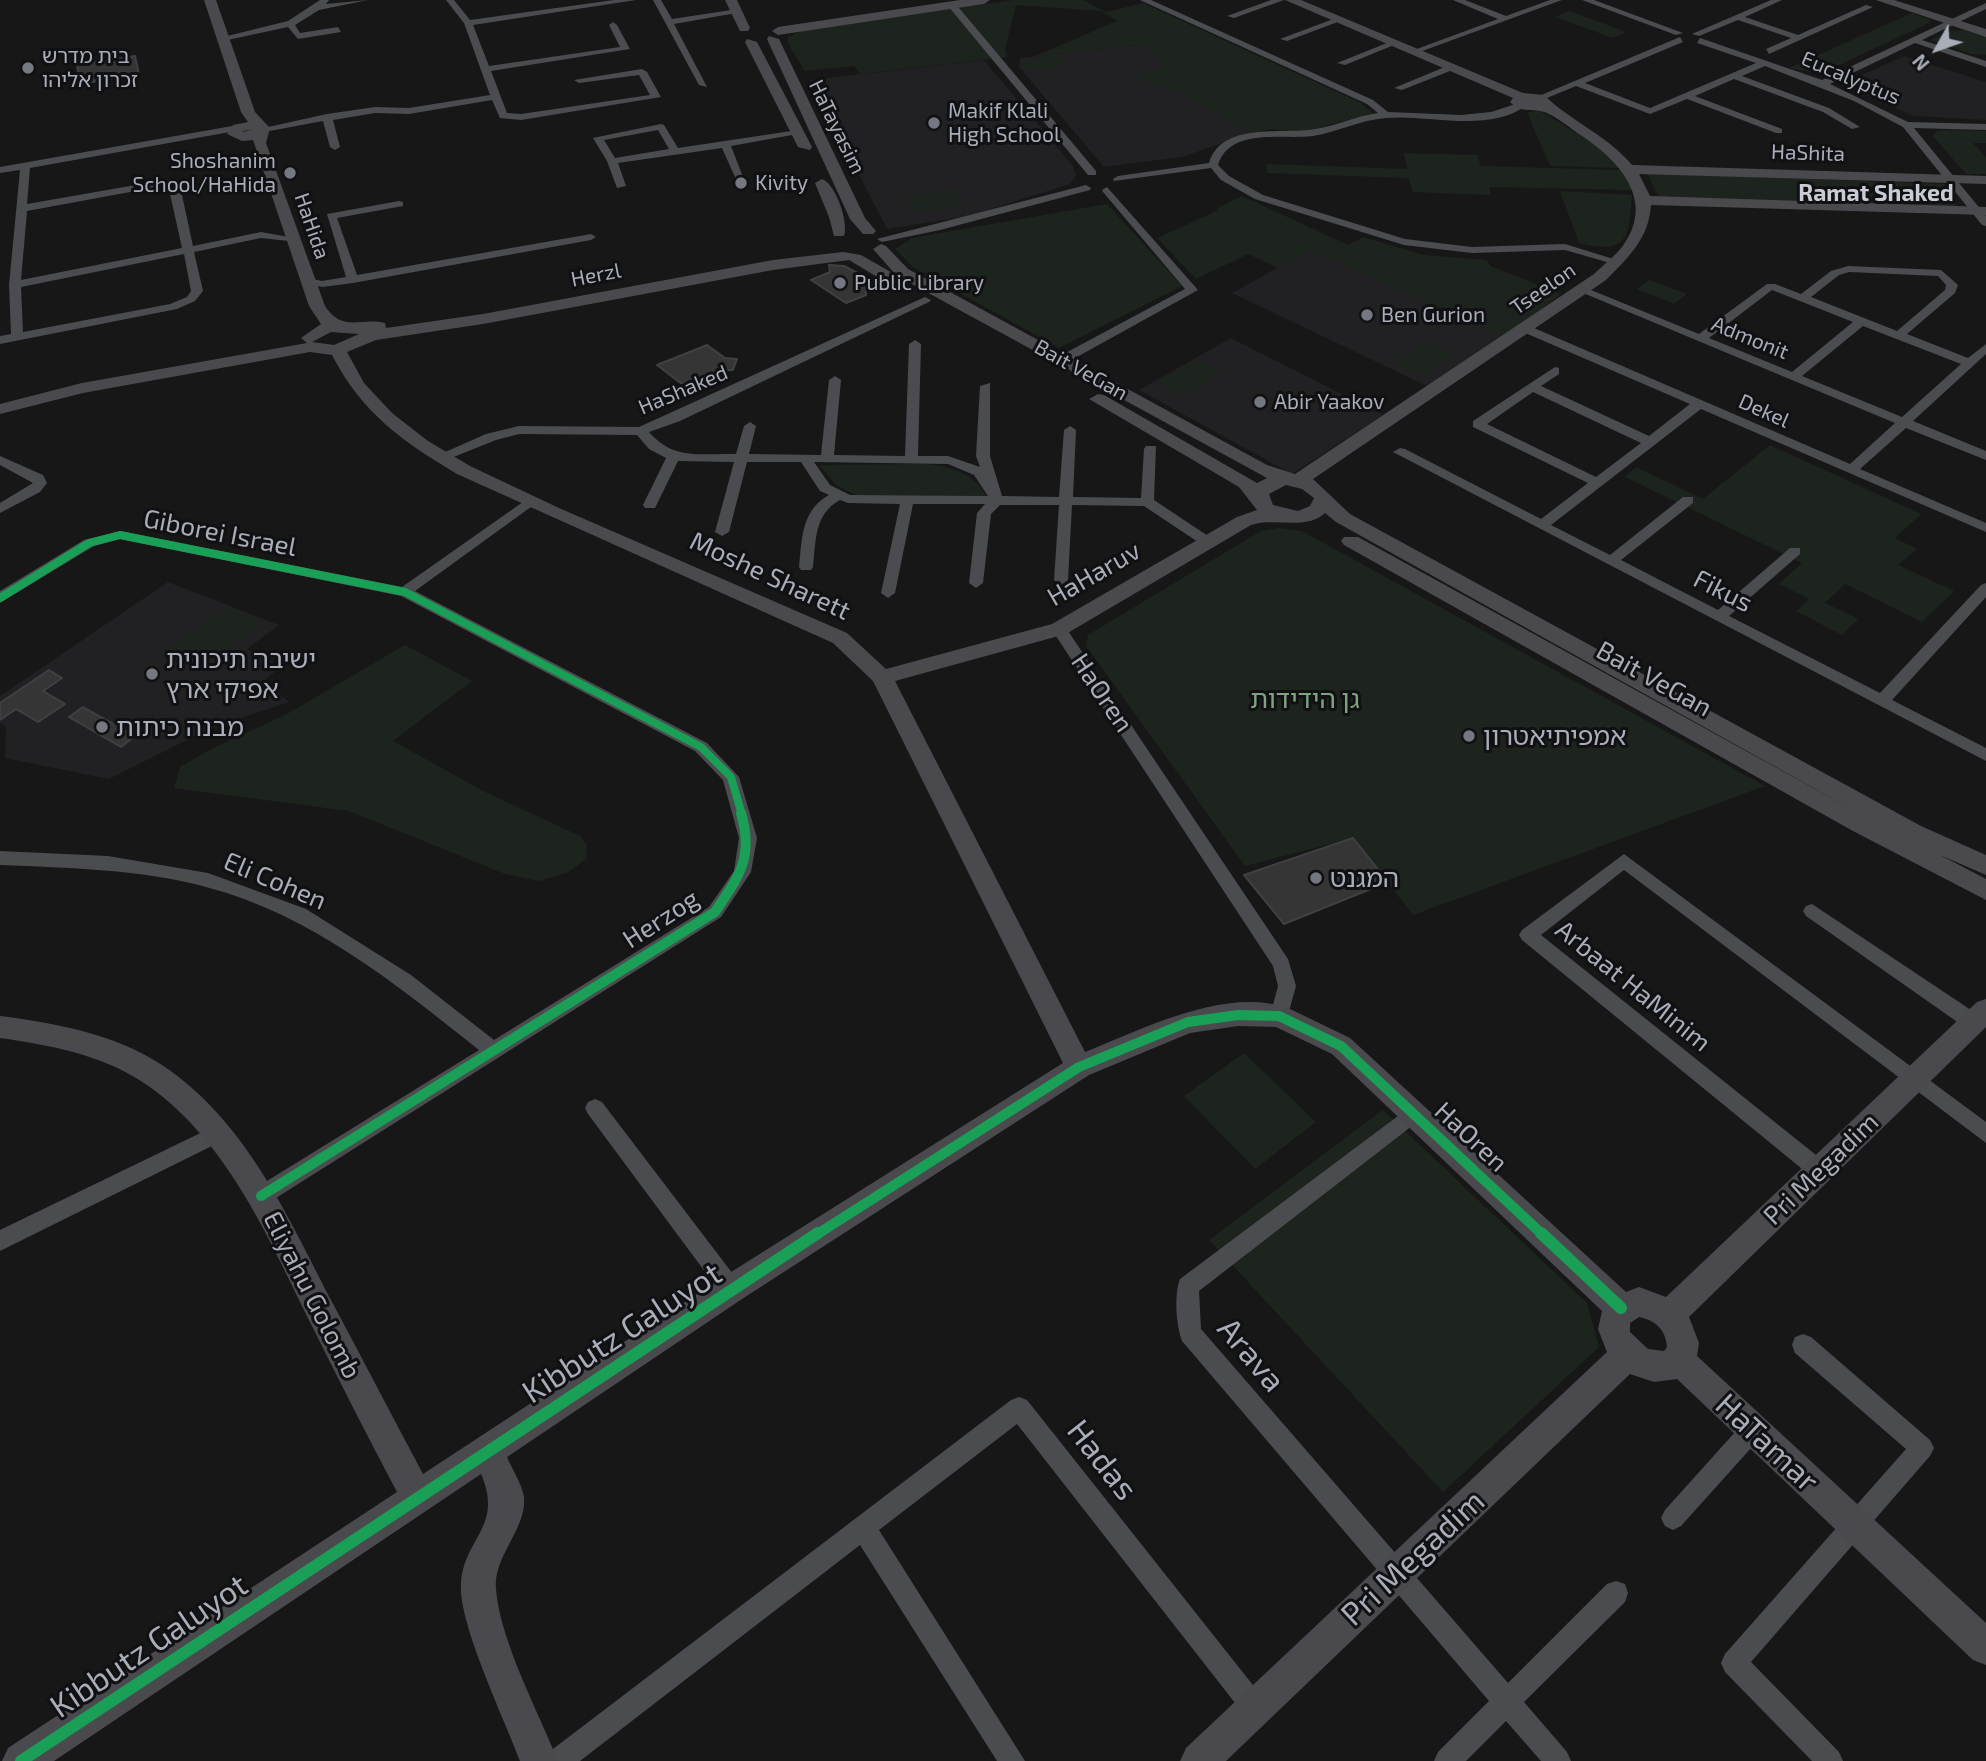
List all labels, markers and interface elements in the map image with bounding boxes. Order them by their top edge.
north arrow [1902,14,1972,84]
place label: בית מדרש זכרון אליהו [42,43,138,93]
street label: Eucalyptus [1798,46,1904,110]
text: N [1907,50,1934,75]
marker: בית מדרש זכרון אליהו [20,60,36,76]
street label: HaTayasim [803,76,871,178]
place label: Makif Klali High School [948,98,1060,148]
marker: Makif Klali High School [926,115,942,131]
street label: HaShita [1770,139,1846,167]
place label: Shoshanim School/HaHida [132,148,276,198]
marker: Shoshanim School/HaHida [282,165,298,181]
place label: Kivity [755,170,808,196]
marker: Kivity [733,175,749,191]
district label: Ramat Shaked [1798,179,1954,207]
street label: HaHida [289,190,335,262]
street label: Herzl [569,258,623,292]
street label: Tseelon [1506,258,1580,320]
place label: Public Library [854,270,984,296]
marker: Public Library [832,275,848,291]
place label: Ben Gurion [1381,302,1485,328]
marker: Ben Gurion [1359,307,1375,323]
street label: Admonit [1708,311,1792,365]
street label: Bait VeGan [1030,334,1132,406]
street label: HaShaked [634,360,732,420]
place label: Abir Yaakov [1274,389,1384,415]
street label: Dekel [1735,389,1793,433]
marker: Abir Yaakov [1252,394,1268,410]
street label: Giborei Israel [141,503,299,563]
street label: Moshe Sharett [685,525,855,627]
street label: HaHaruv [1042,535,1146,613]
street label: Fikus [1688,563,1758,619]
street label: Bait VeGan [1591,635,1717,723]
place label: ישיבה תיכונית אפיקי ארץ [166,643,316,704]
street label: HaOren [1064,648,1140,738]
marker: ישיבה תיכונית אפיקי ארץ [144,666,160,682]
park label: גן הידידות [1250,683,1360,715]
place label: מבנה כיתות [116,711,244,743]
marker: מבנה כיתות [94,719,110,735]
place label: אמפיתיאטרון [1483,720,1626,752]
marker: אמפיתיאטרון [1461,728,1477,744]
street label: Eli Cohen [219,845,331,917]
place label: המגנט [1330,862,1399,894]
marker: המגנט [1308,870,1324,886]
street label: Herzog [617,883,705,955]
street label: Arbaat HaMinim [1549,914,1717,1058]
street label: HaOren [1428,1096,1514,1178]
street label: Pri Megadim [1757,1107,1885,1231]
street label: Eliyahu Golomb [256,1206,368,1384]
street label: Kibbutz Galuyot [515,1254,729,1412]
street label: Arava [1209,1310,1293,1400]
street label: HaTamar [1707,1386,1827,1500]
street label: Hadas [1059,1412,1145,1508]
street label: Pri Megadim [1333,1482,1493,1634]
street label: Kibbutz Galuyot [43,1566,255,1726]

